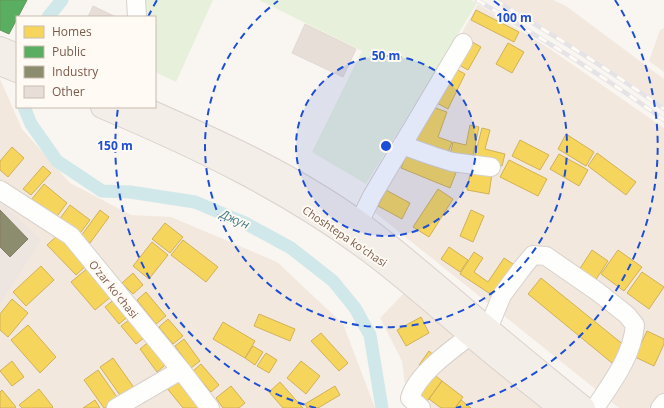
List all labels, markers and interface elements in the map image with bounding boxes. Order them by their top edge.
text: 100 m [496,9,532,26]
legend [16,16,156,108]
text: Homes [52,23,92,40]
text: Public [52,43,86,60]
text: 50 m [372,47,400,64]
text: Industry [52,63,99,80]
text: Other [52,83,85,100]
text: 150 m [97,137,133,154]
centre of rings [379,139,393,153]
street label: Choshtepa ko'chasi [300,202,390,270]
water label: Джун [217,205,252,233]
street label: O'zar ko'chasi [86,257,142,321]

